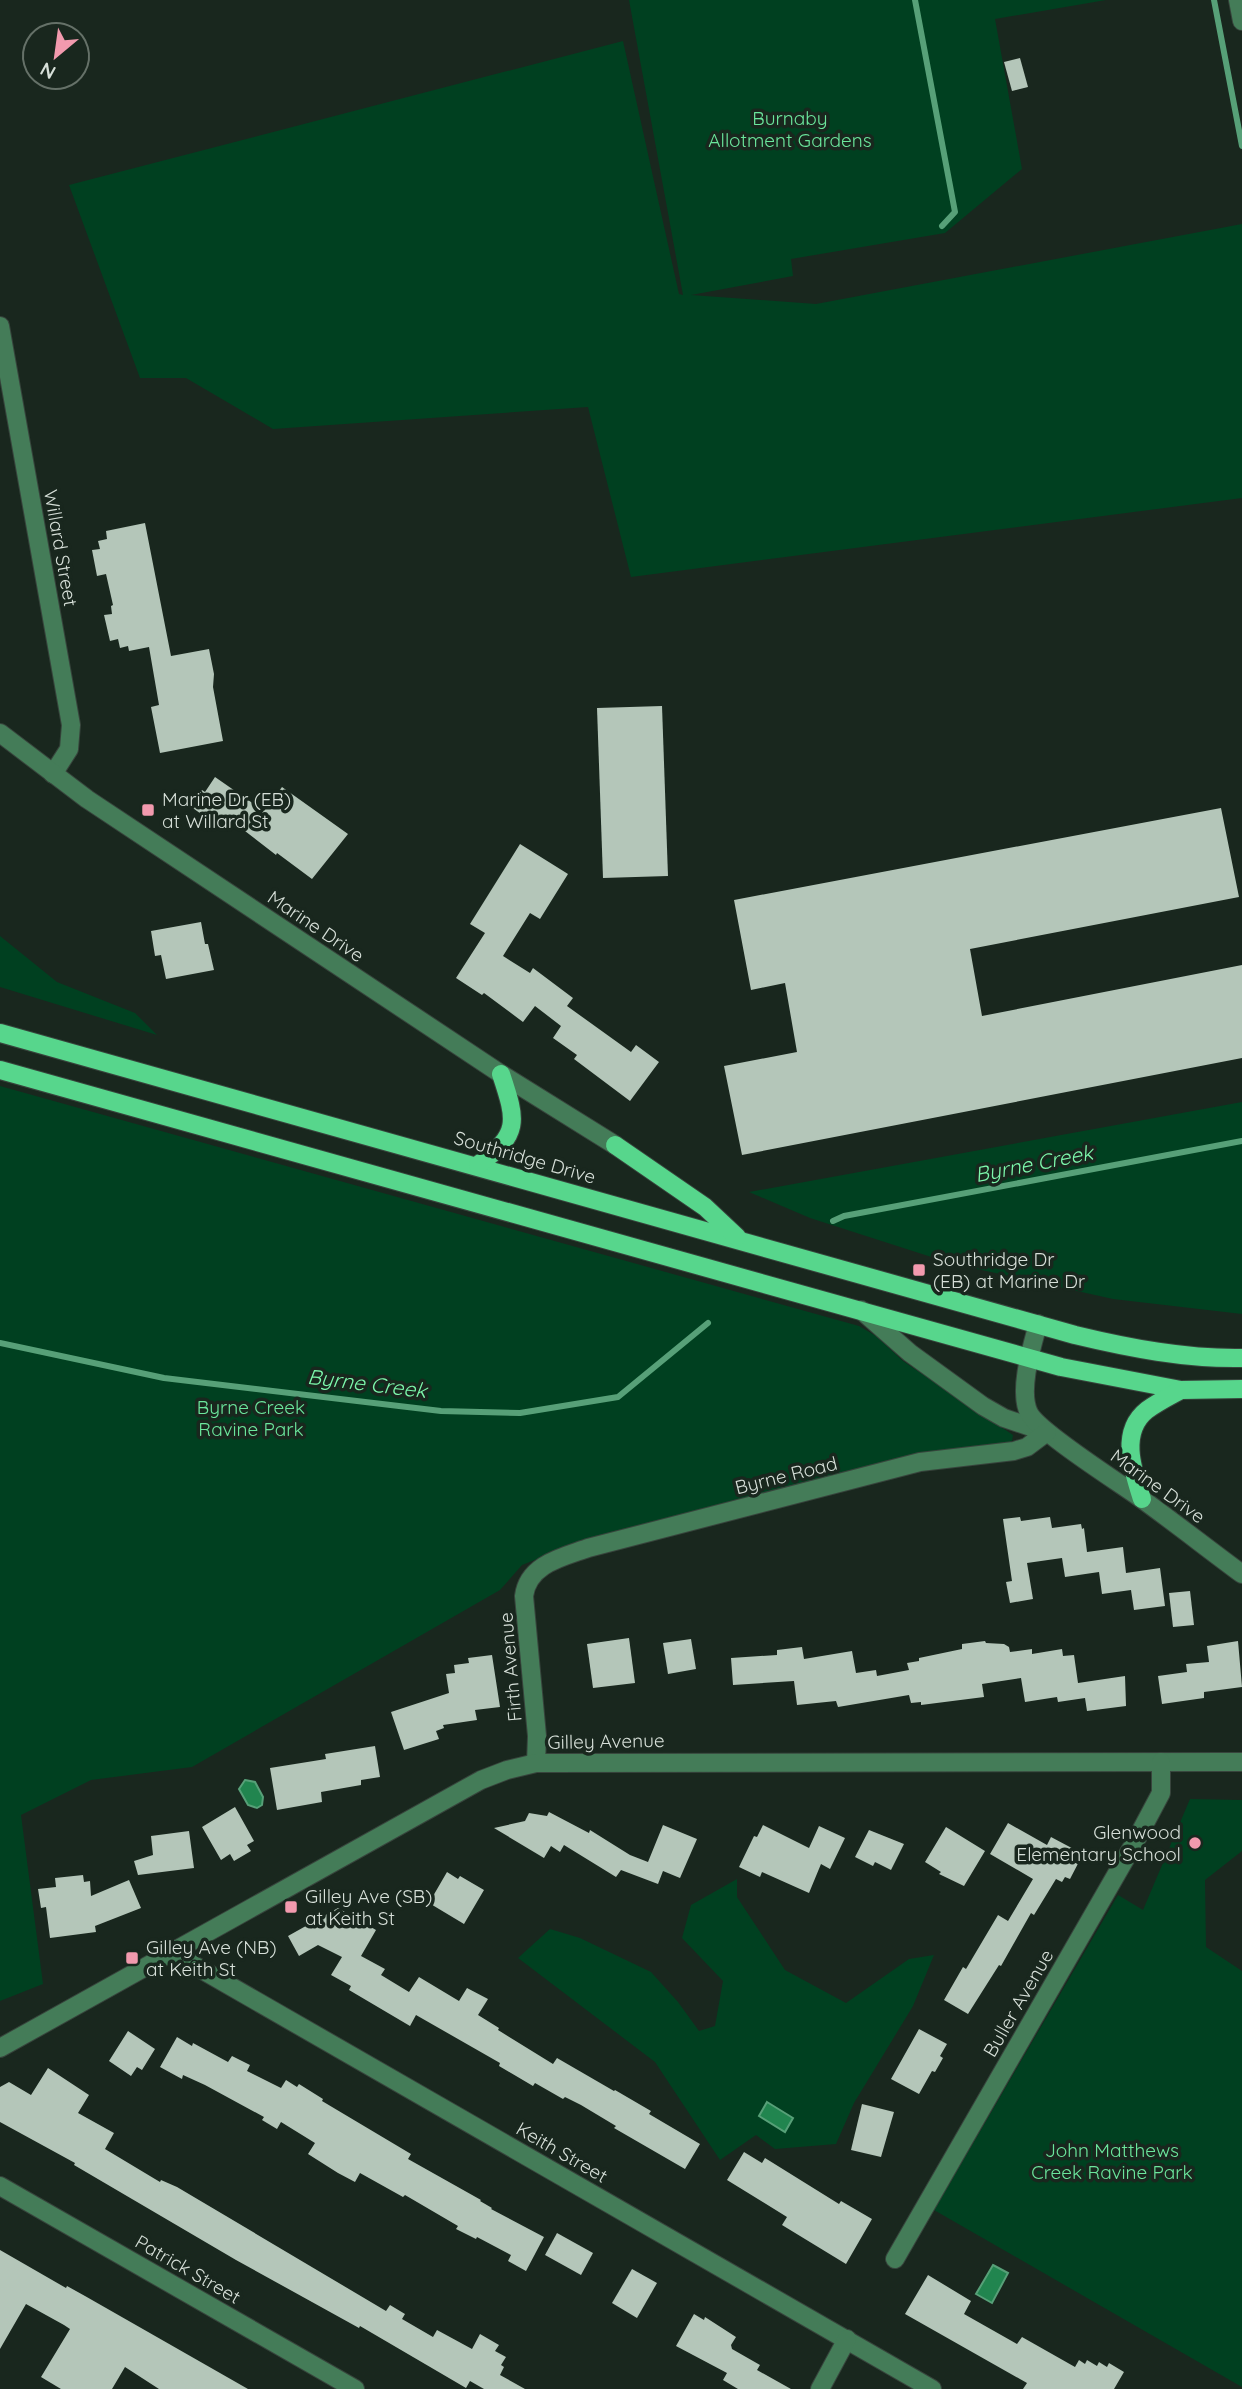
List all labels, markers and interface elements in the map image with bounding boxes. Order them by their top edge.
north arrow [21,21,91,91]
text: N [36,57,60,85]
park label: Burnaby Allotment Gardens [708,106,872,152]
street label: Willard Street [39,488,83,608]
place label: Marine Dr (EB) at Willard St [162,787,291,833]
marker: Marine Dr (EB) at Willard St [140,802,156,818]
street label: Marine Drive [263,885,369,967]
street label: Southridge Drive [451,1125,599,1189]
water label: Byrne Creek [973,1138,1097,1187]
place label: Southridge Dr (EB) at Marine Dr [933,1247,1086,1293]
marker: Southridge Dr (EB) at Marine Dr [911,1262,927,1278]
water label: Byrne Creek [306,1363,430,1403]
park label: Byrne Creek Ravine Park [197,1395,305,1441]
street label: Marine Drive [1106,1444,1210,1528]
street label: Byrne Road [732,1451,840,1499]
street label: Firth Avenue [493,1611,527,1723]
street label: Gilley Avenue [547,1728,665,1754]
place label: Glenwood Elementary School [1016,1820,1181,1866]
marker: Glenwood Elementary School [1187,1835,1203,1851]
place label: Gilley Ave (SB) at Keith St [305,1884,432,1930]
marker: Gilley Ave (SB) at Keith St [283,1899,299,1915]
place label: Gilley Ave (NB) at Keith St [146,1935,277,1981]
street label: Buller Avenue [978,1945,1058,2061]
marker: Gilley Ave (NB) at Keith St [124,1950,140,1966]
street label: Keith Street [512,2116,612,2188]
park label: John Matthews Creek Ravine Park [1031,2138,1193,2184]
street label: Patrick Street [131,2229,245,2309]

